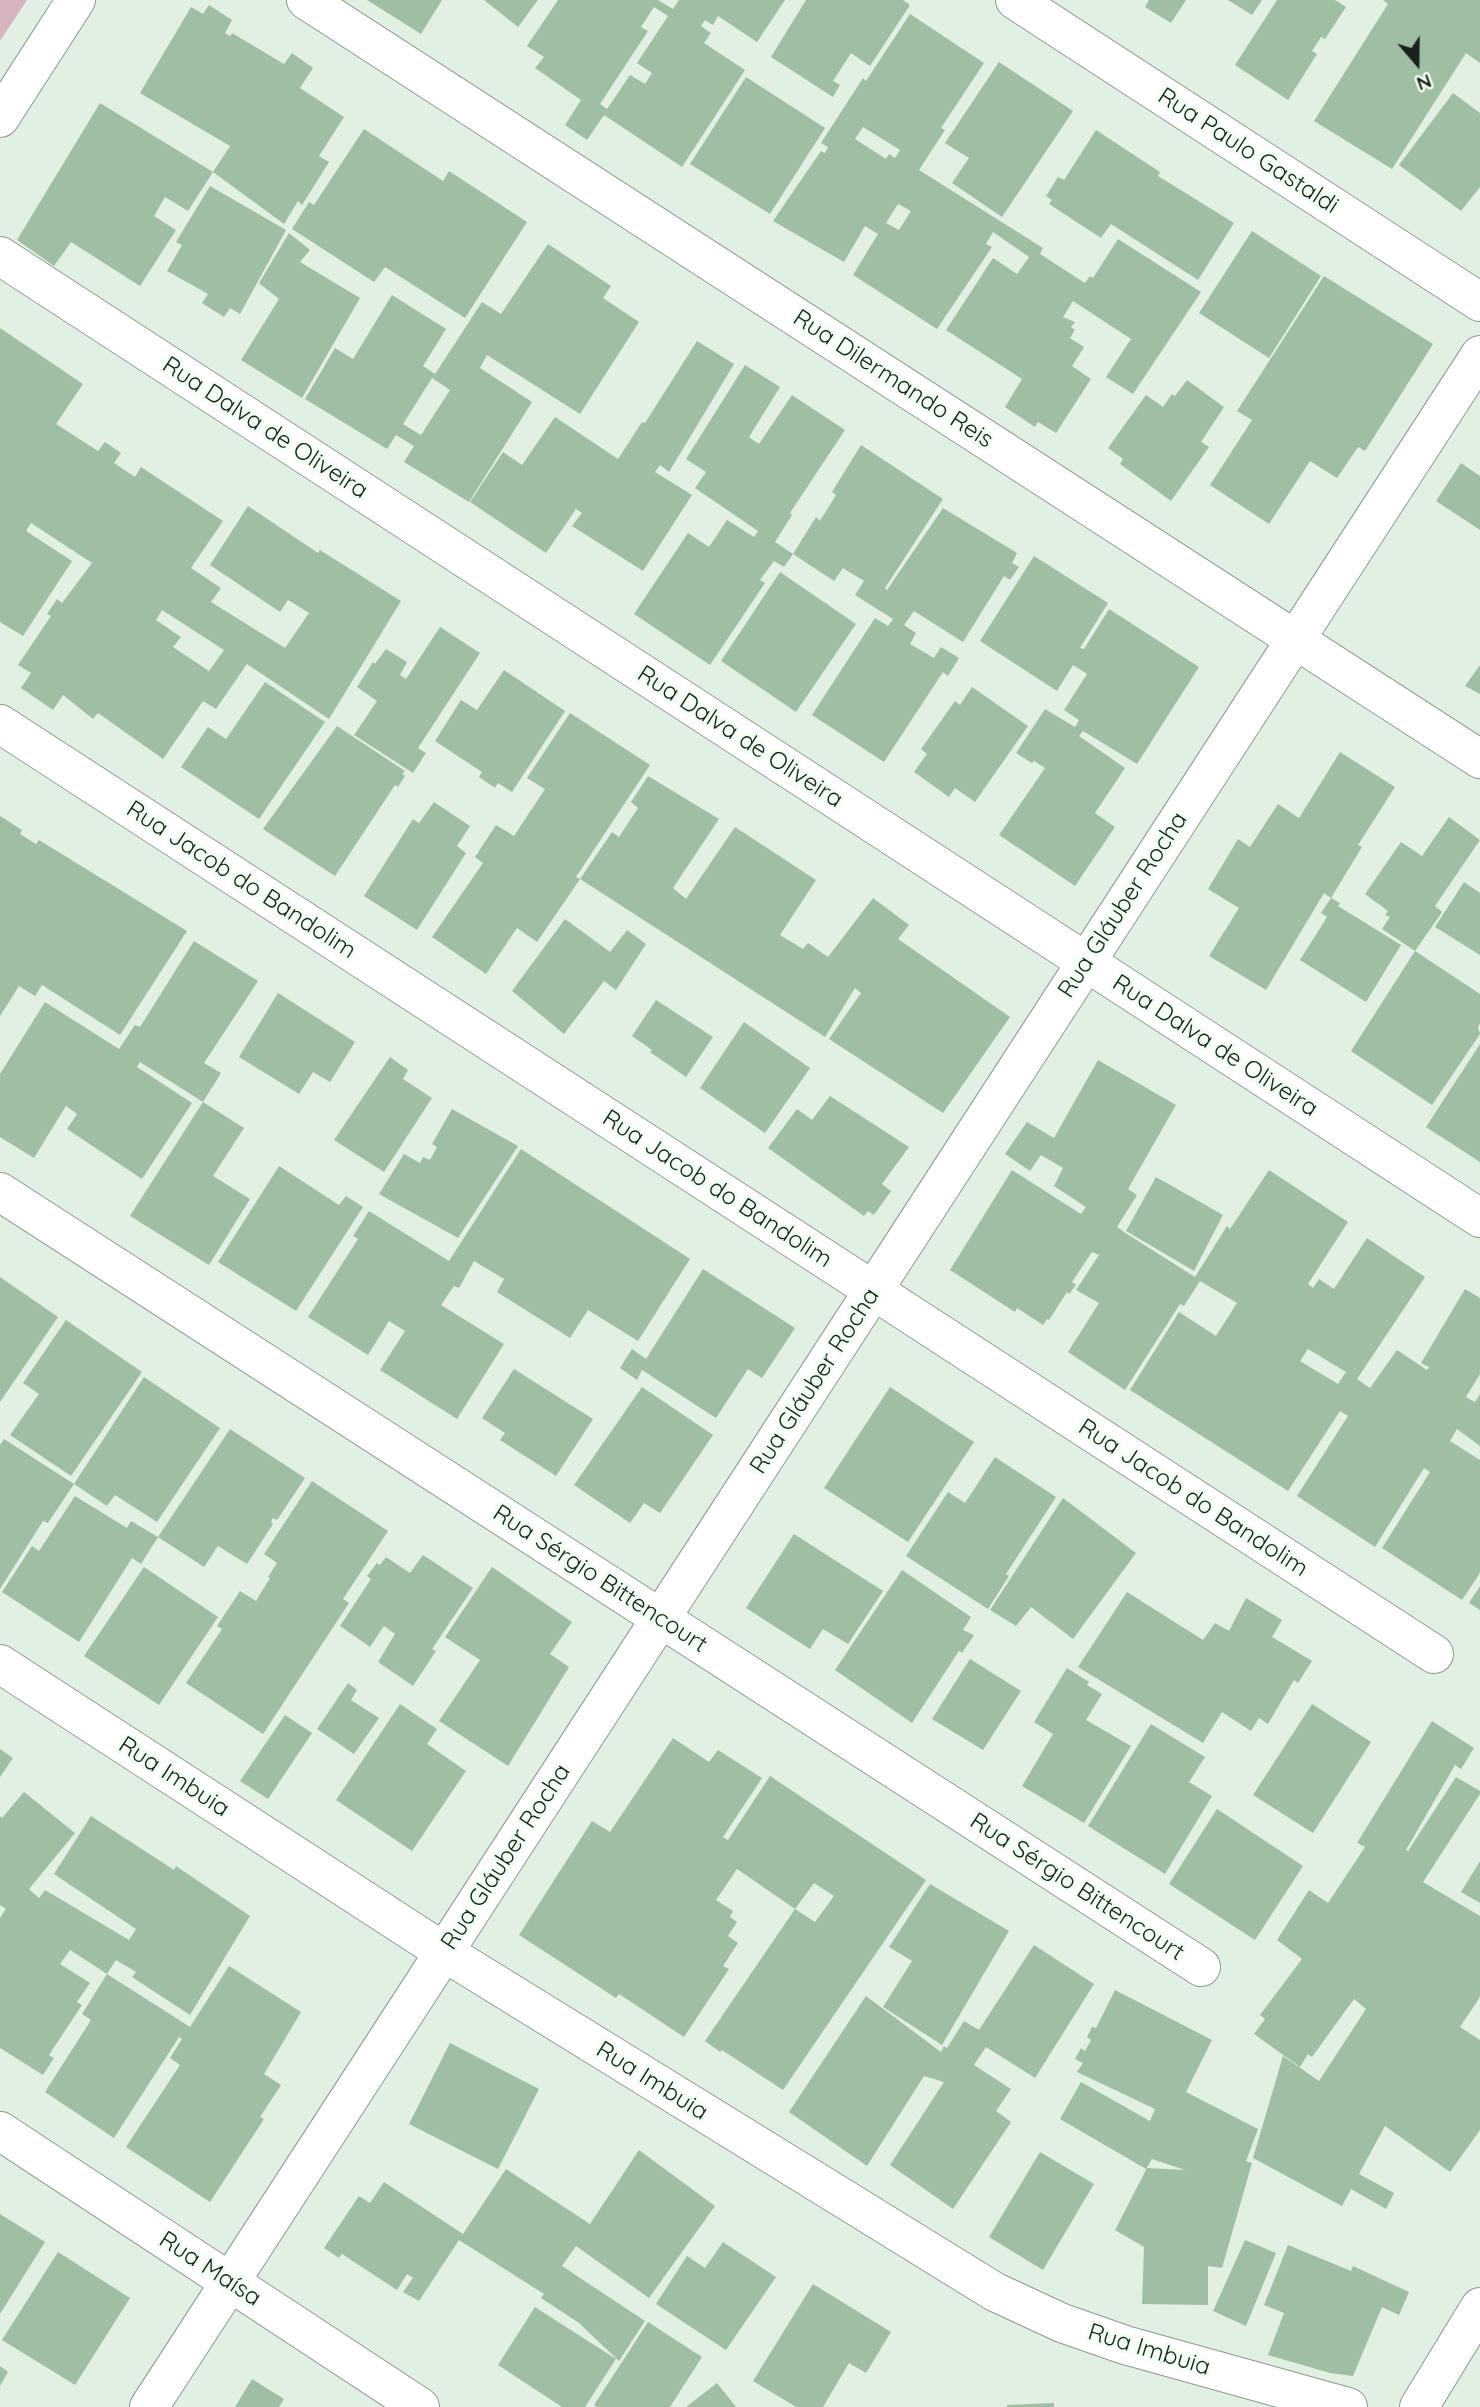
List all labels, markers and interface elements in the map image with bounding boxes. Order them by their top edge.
north arrow [1382,28,1452,98]
text: N [1414,69,1435,96]
street label: Rua Paulo Gastaldi [1152,82,1344,220]
street label: Rua Dilermando Reis [788,304,998,454]
street label: Rua Dalva de Oliveira [157,351,373,505]
street label: Rua Dalva de Oliveira [632,660,848,814]
street label: Rua Jacob do Bandolim [121,795,361,965]
street label: Rua Gláuber Rocha [1052,807,1194,1003]
street label: Rua Dalva de Oliveira [1107,969,1323,1123]
street label: Rua Jacob do Bandolim [597,1104,837,1274]
street label: Rua Gláuber Rocha [744,1283,886,1479]
street label: Rua Jacob do Bandolim [1073,1413,1313,1583]
street label: Rua Sérgio Bittencourt [487,1499,713,1659]
street label: Rua Imbuia [113,1731,235,1823]
street label: Rua Gláuber Rocha [435,1759,577,1955]
street label: Rua Sérgio Bittencourt [964,1807,1190,1967]
street label: Rua Imbuia [591,2035,713,2127]
street label: Rua Maísa [153,2225,267,2313]
street label: Rua Imbuia [1084,2318,1214,2382]

